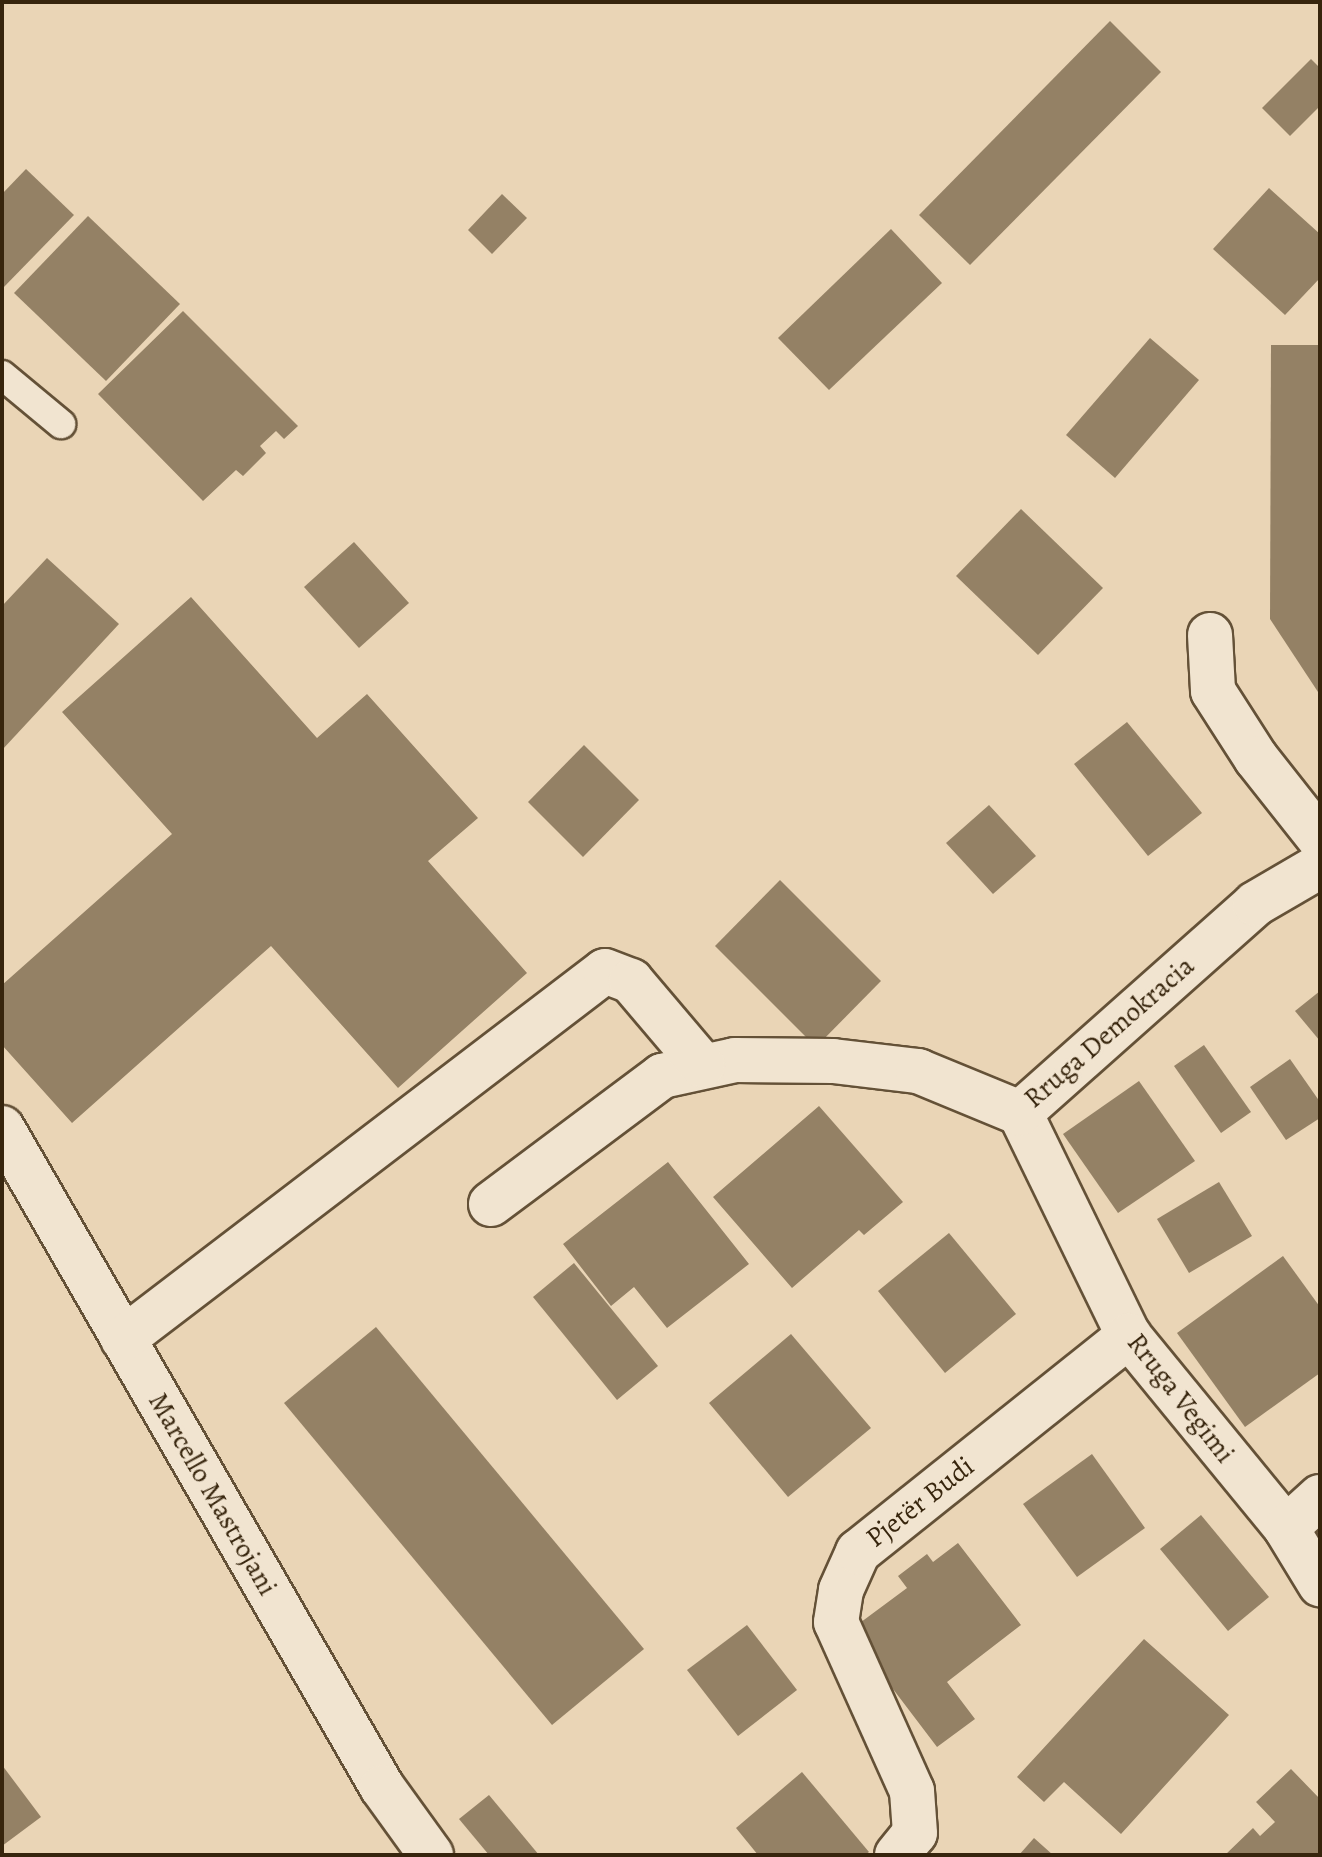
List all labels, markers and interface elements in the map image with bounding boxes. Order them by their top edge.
street label: Rruga Demokracia [1017,949,1201,1115]
street label: Rruga Vegimi [1120,1326,1242,1470]
street label: Marcello Mastrojani [141,1387,285,1601]
street label: Pjetër Budi [859,1449,981,1555]

